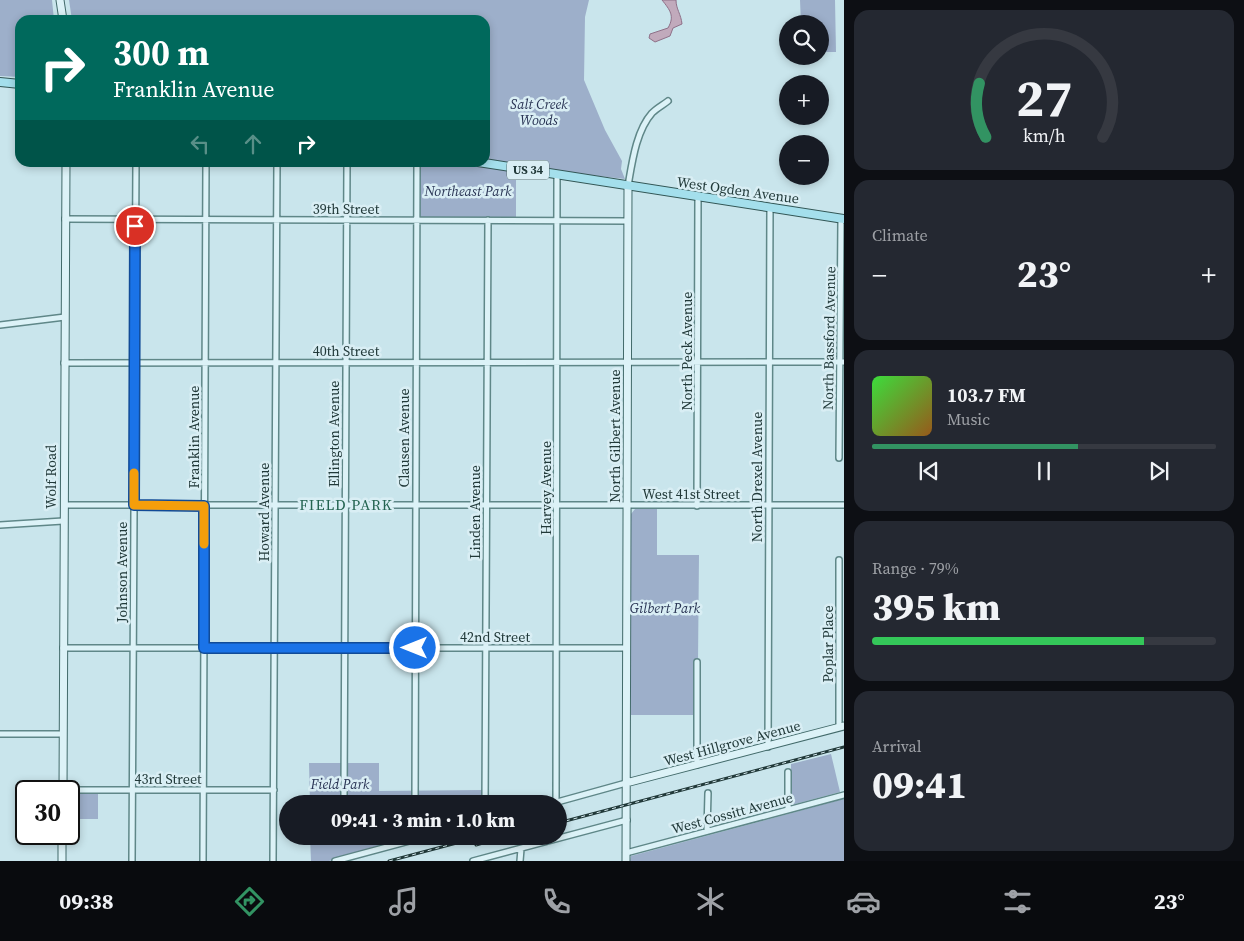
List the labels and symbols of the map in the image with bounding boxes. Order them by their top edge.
park label: Salt Creek Woods [510,94,568,130]
road number: US 34 [507,160,549,180]
street label: West Ogden Avenue [676,172,800,208]
park label: Northeast Park [423,181,512,201]
street label: 39th Street [313,199,380,219]
pin [114,205,156,247]
street label: North Bassford Avenue [818,266,840,410]
street label: North Peck Avenue [677,292,697,410]
street label: 40th Street [313,341,380,361]
street label: North Gilbert Avenue [605,369,625,503]
street label: Ellington Avenue [324,381,344,487]
street label: Franklin Avenue [184,386,204,488]
street label: Clausen Avenue [394,388,414,488]
street label: North Drexel Avenue [747,412,767,542]
street label: Harvey Avenue [536,441,556,535]
street label: Wolf Road [41,445,61,509]
street label: Howard Avenue [254,463,274,561]
street label: Linden Avenue [465,465,485,559]
street label: West 41st Street [642,484,740,504]
district label: FIELD PARK [299,494,393,515]
street label: Johnson Avenue [112,522,132,623]
park label: Gilbert Park [630,598,701,618]
street label: Poplar Place [818,605,838,683]
position arrow [388,621,440,673]
street label: 42nd Street [460,627,530,647]
street label: West Hillgrove Avenue [661,715,803,771]
street label: 43rd Street [134,769,202,789]
park label: Field Park [310,774,370,794]
speed limit sign: 30 [15,780,80,845]
street label: West Cossitt Avenue [669,787,795,839]

